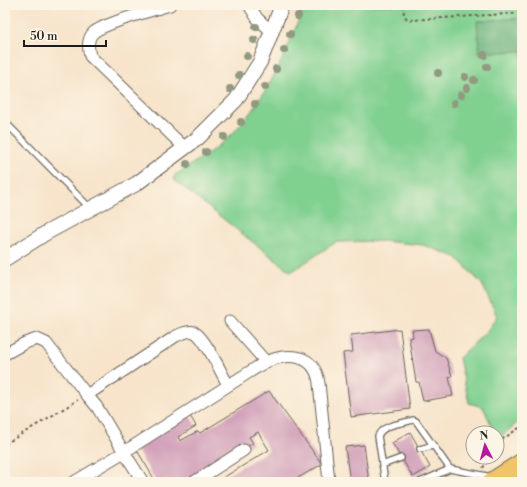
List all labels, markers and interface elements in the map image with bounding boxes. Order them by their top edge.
scale bar [24,22,106,48]
text: 50 m [30,29,58,44]
north arrow [465,425,505,465]
text: N [479,429,489,443]

